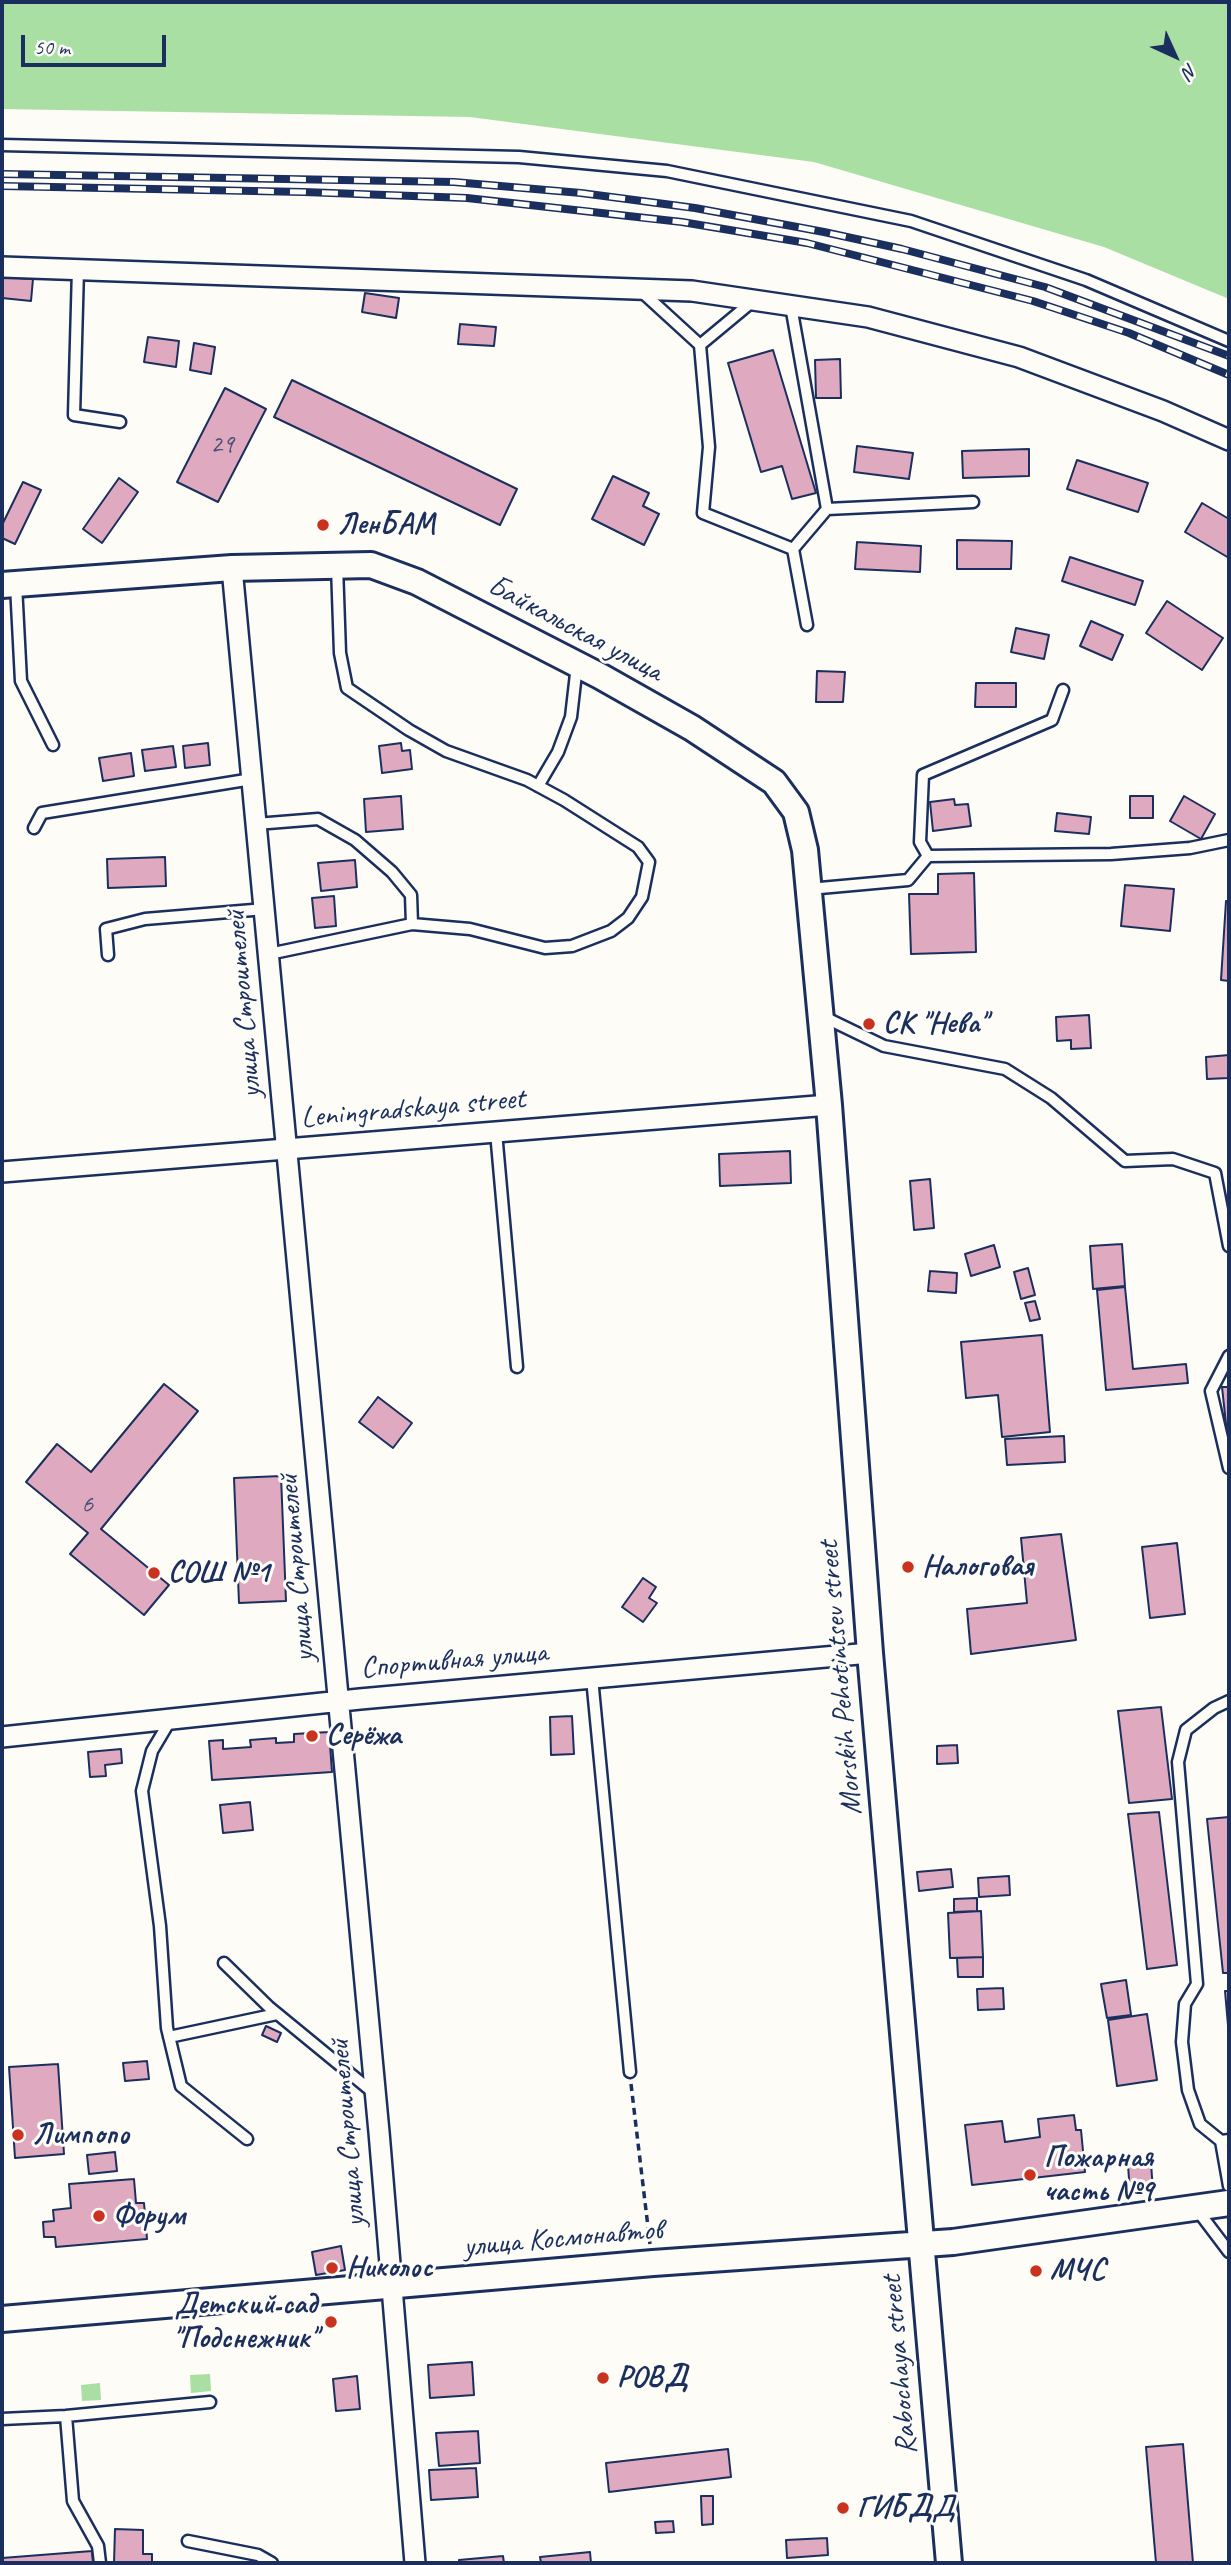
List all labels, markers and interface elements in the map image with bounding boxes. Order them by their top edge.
scale bar [24,21,170,65]
north arrow [1140,21,1210,91]
text: 50 m [34,34,70,60]
text: N [1177,58,1202,83]
house number: 29 [210,429,234,461]
place label: ЛенБАМ [337,507,436,543]
marker: ЛенБАМ [315,517,331,533]
street label: Байкальская улица [481,568,669,690]
street label: улица Строителей [218,908,270,1100]
place label: СК "Нева" [883,1006,986,1042]
marker: СК "Нева" [861,1016,877,1032]
street label: Leningradskaya street [299,1081,527,1137]
street label: улица Строителей [271,1472,323,1664]
house number: 6 [81,1489,93,1521]
street label: Morskih Pehotintsev street [811,1539,871,1817]
place label: Налоговая [922,1549,1033,1585]
place label: СОШ №1 [168,1555,270,1591]
marker: Налоговая [900,1559,916,1575]
marker: СОШ №1 [146,1565,162,1581]
street label: Спортивная улица [359,1635,549,1687]
place label: Серёжа [326,1718,401,1754]
marker: Серёжа [304,1728,320,1744]
street label: улица Строителей [322,2037,374,2229]
place label: Лимпопо [32,2117,129,2153]
marker: Лимпопо [10,2127,26,2143]
place label: Пожарная часть №9 [1044,2140,1153,2210]
marker: Пожарная часть №9 [1022,2167,1038,2183]
place label: Форум [113,2198,185,2234]
marker: Форум [91,2208,107,2224]
street label: улица Космонавтов [462,2212,664,2266]
place label: Николос [346,2250,433,2286]
place label: МЧС [1050,2253,1105,2289]
marker: Николос [324,2260,340,2276]
marker: МЧС [1028,2263,1044,2279]
street label: Rabochaya street [874,2274,926,2456]
place label: Детский сад "Подснежник" [173,2287,317,2358]
marker: Детский сад "Подснежник" [323,2314,339,2330]
place label: РОВД [617,2360,688,2396]
marker: РОВД [595,2370,611,2386]
place label: ГИБДД [857,2490,954,2526]
marker: ГИБДД [835,2500,851,2516]

